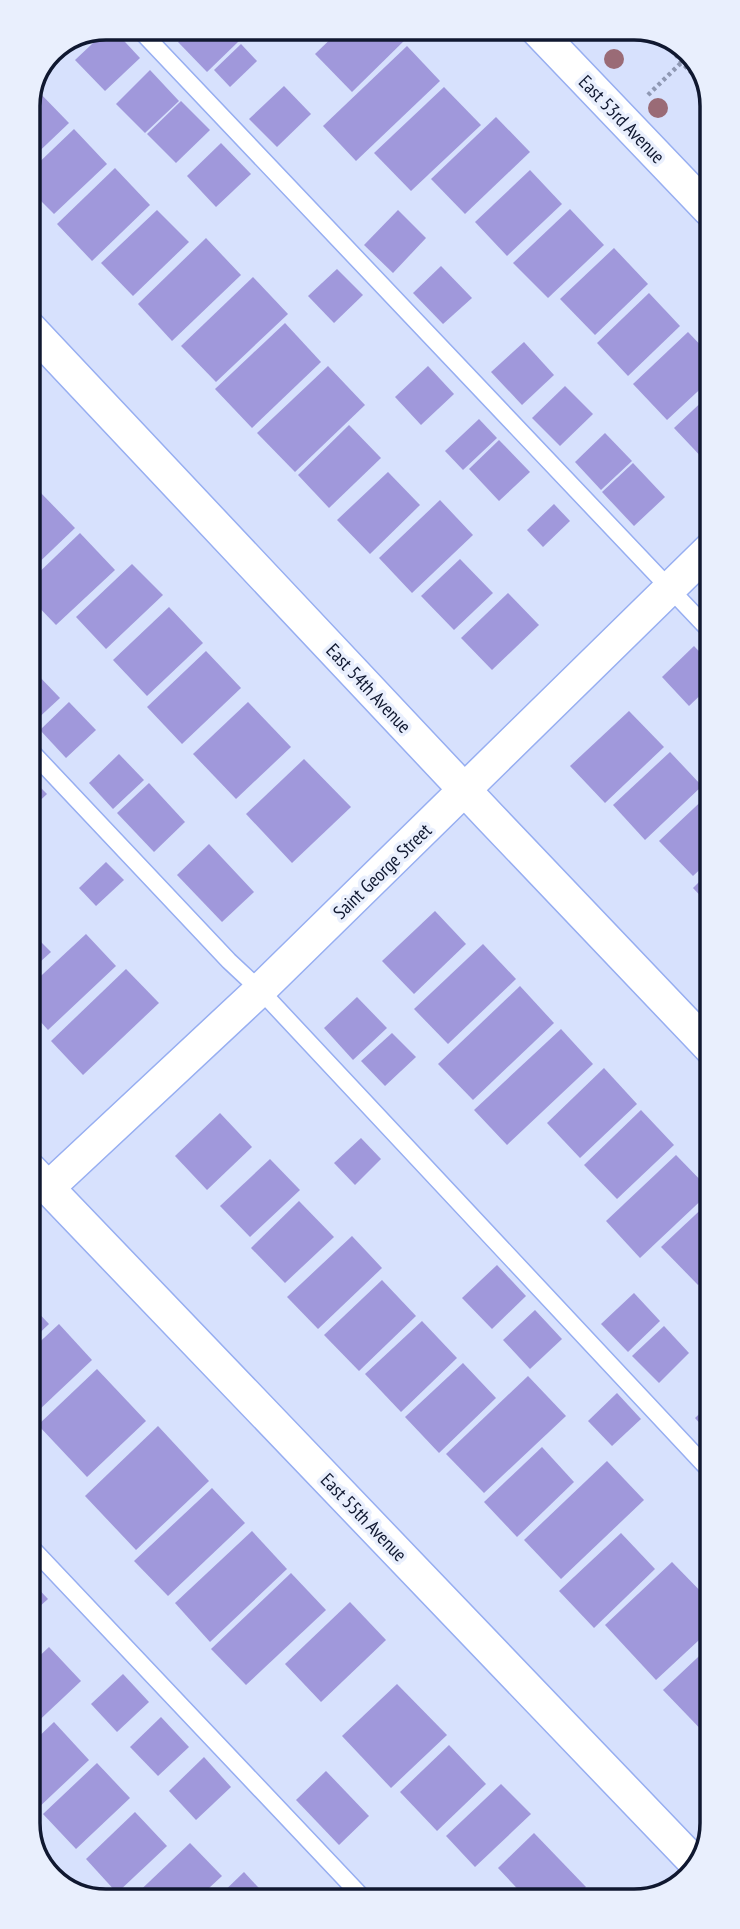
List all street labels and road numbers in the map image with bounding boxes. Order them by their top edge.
street label: East 53rd Avenue [574,70,670,168]
street label: East 54th Avenue [321,638,417,738]
street label: Saint George Street [328,818,437,924]
street label: East 55th Avenue [316,1468,412,1566]

